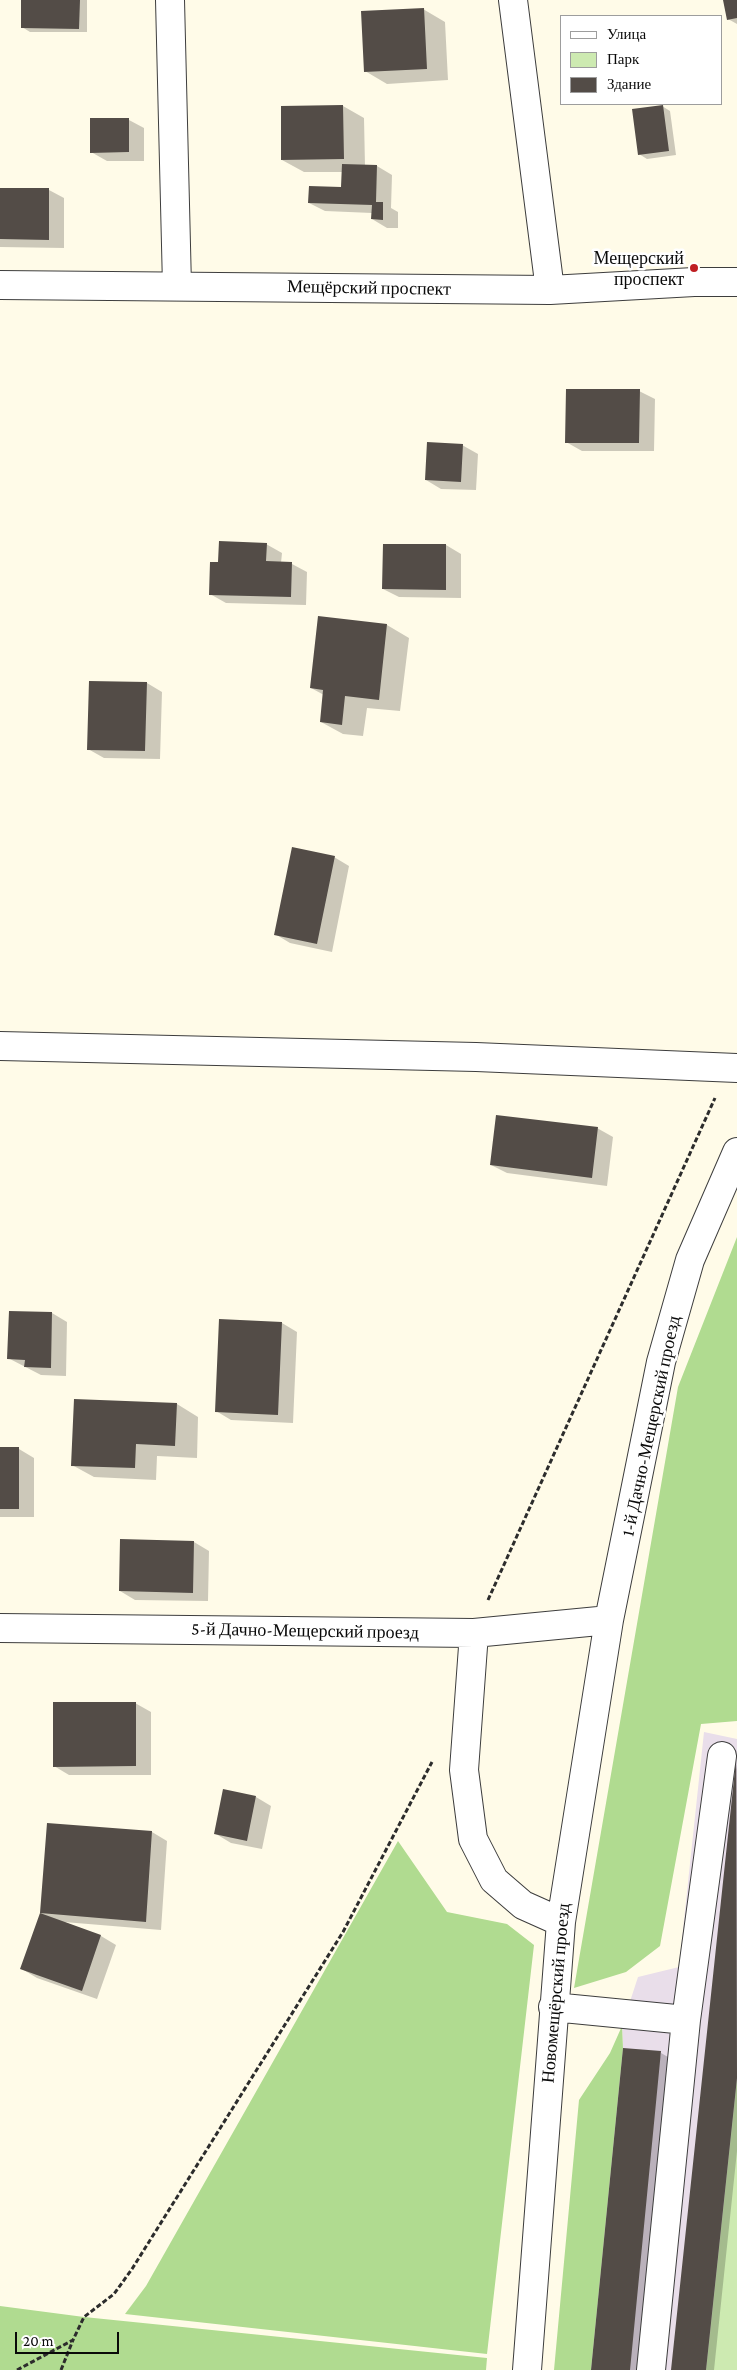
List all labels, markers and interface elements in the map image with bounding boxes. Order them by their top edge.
legend [560,15,722,105]
text: Улица [607,26,646,42]
text: Парк [607,51,639,67]
text: Здание [607,76,651,92]
place label: Мещерский проспект [593,247,684,290]
marker: Мещерский проспект [688,262,700,274]
street label: Мещёрский проспект [287,276,451,300]
street label: 1-й Дачно-Мещерский проезд [617,1314,685,1538]
street label: 5-й Дачно-Мещерский проезд [191,1618,419,1644]
street label: Новомещёрский проезд [537,1902,575,2084]
scale bar [18,2322,121,2354]
text: 20 m [23,2333,54,2349]

